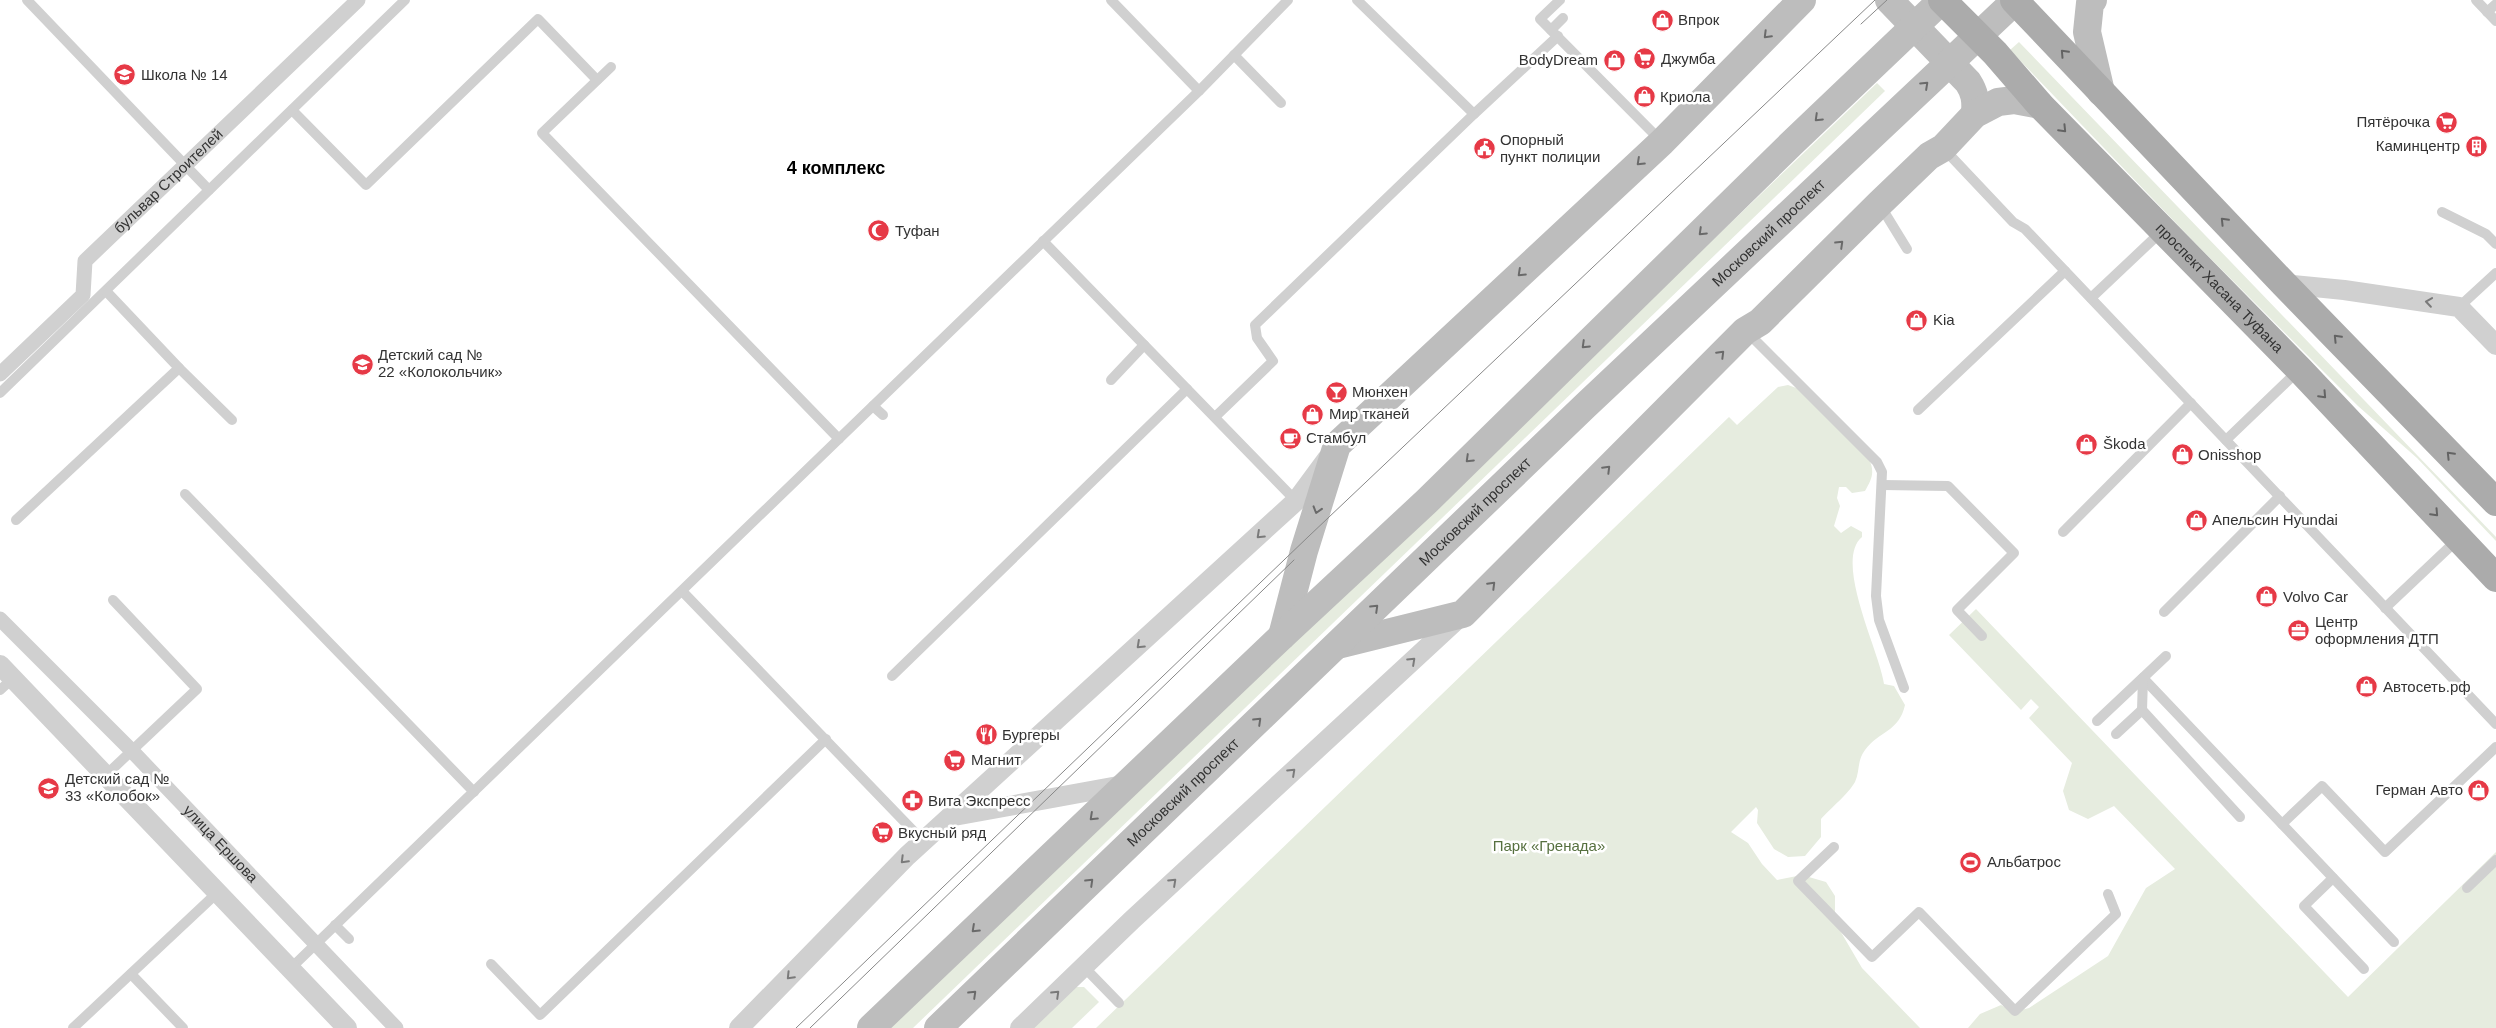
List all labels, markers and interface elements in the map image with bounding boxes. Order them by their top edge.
shop icon: Впрок [1650,8,1674,32]
place label: Впрок [1678,11,1720,28]
one-way arrow [1764,29,1773,38]
supermarket icon: Джумба [1633,47,1657,71]
shop icon: BodyDream [1602,48,1626,72]
one-way arrow [2061,49,2070,58]
place label: Джумба [1661,50,1716,67]
place label: BodyDream [1519,51,1598,68]
school or university icon: Школа № 14 [113,63,137,87]
place label: Школа № 14 [141,66,228,83]
one-way arrow [1919,82,1928,91]
shop icon: Криола [1632,85,1656,109]
place label: Криола [1660,88,1711,105]
supermarket icon: Пятёрочка [2434,110,2458,134]
one-way arrow [1815,112,1824,121]
place label: Пятёрочка [2356,113,2431,130]
one-way arrow [2057,123,2066,132]
street label: бульвар Строителей [110,125,226,237]
place label: Опорный пункт полиции [1500,131,1600,165]
building icon: Каминцентр [2464,134,2488,158]
public building icon: Опорный пункт полиции [1472,137,1496,161]
place label: Каминцентр [2376,137,2460,154]
one-way arrow [1637,156,1646,165]
district label: 4 комплекс [787,158,885,178]
street label: Московский проспект [1708,175,1829,290]
one-way arrow [2221,218,2230,227]
mosque icon: Туфан [867,219,891,243]
street label: проспект Хасана Туфана [2153,219,2287,356]
place label: Туфан [895,222,940,239]
one-way arrow [1698,226,1707,235]
one-way arrow [1834,241,1843,250]
one-way arrow [1518,267,1527,276]
one-way arrow [2424,298,2433,308]
shop icon: Kia [1905,308,1929,332]
place label: Kia [1933,311,1955,328]
one-way arrow [2333,335,2342,344]
one-way arrow [1582,339,1591,348]
place label: Детский сад № 22 «Колокольчик» [378,346,503,380]
one-way arrow [1715,351,1724,360]
school or university icon: Детский сад № 22 «Колокольчик» [350,352,374,376]
bar icon: Мюнхен [1324,380,1348,404]
place label: Мюнхен [1352,383,1408,400]
one-way arrow [2317,389,2326,398]
shop icon: Мир тканей [1301,402,1325,426]
place label: Мир тканей [1329,405,1410,422]
cafe icon: Стамбул [1278,426,1302,450]
place label: Стамбул [1306,429,1366,446]
shop icon: Škoda [2075,432,2099,456]
place label: Škoda [2103,435,2146,452]
shop icon: Onisshop [2170,443,2194,467]
place label: Onisshop [2198,446,2261,463]
one-way arrow [2447,451,2456,460]
one-way arrow [1466,453,1475,462]
street label: Московский проспект [1415,454,1534,569]
one-way arrow [1601,466,1610,475]
one-way arrow [1313,505,1323,513]
one-way arrow [2429,507,2438,516]
shop icon: Апельсин Hyundai [2184,508,2208,532]
place label: Апельсин Hyundai [2212,511,2338,528]
one-way arrow [1256,529,1265,538]
one-way arrow [1486,581,1495,590]
shop icon: Volvo Car [2255,585,2279,609]
place label: Volvo Car [2283,588,2348,605]
one-way arrow [1369,605,1378,614]
place label: Центр оформления ДТП [2315,613,2439,647]
office icon: Центр оформления ДТП [2287,619,2311,643]
one-way arrow [1137,639,1146,648]
one-way arrow [1406,658,1415,667]
shop icon: Автосеть.рф [2355,675,2379,699]
place label: Автосеть.рф [2383,678,2471,695]
one-way arrow [1252,718,1261,727]
restaurant icon: Бургеры [974,723,998,747]
place label: Бургеры [1002,726,1060,743]
street label: Московский проспект [1123,734,1242,850]
supermarket icon: Магнит [943,748,967,772]
place label: Магнит [971,751,1021,768]
one-way arrow [1287,769,1296,778]
place label: Детский сад № 33 «Колобок» [65,770,170,804]
school or university icon: Детский сад № 33 «Колобок» [37,776,61,800]
shop icon: Герман Авто [2467,778,2491,802]
place label: Герман Авто [2375,781,2463,798]
pharmacy icon: Вита Экспресс [900,789,924,813]
place label: Вита Экспресс [928,792,1031,809]
street label: улица Ершова [180,801,262,886]
one-way arrow [1090,811,1099,820]
supermarket icon: Вкусный ряд [870,821,894,845]
place label: Вкусный ряд [898,824,986,841]
park label: Парк «Гренада» [1493,837,1605,854]
sports icon: Альбатрос [1959,850,1983,874]
place label: Альбатрос [1987,853,2061,870]
one-way arrow [900,854,909,863]
one-way arrow [1084,879,1093,888]
one-way arrow [1168,879,1177,888]
one-way arrow [971,923,980,932]
one-way arrow [787,970,796,979]
one-way arrow [967,991,976,1000]
one-way arrow [1050,991,1059,1000]

